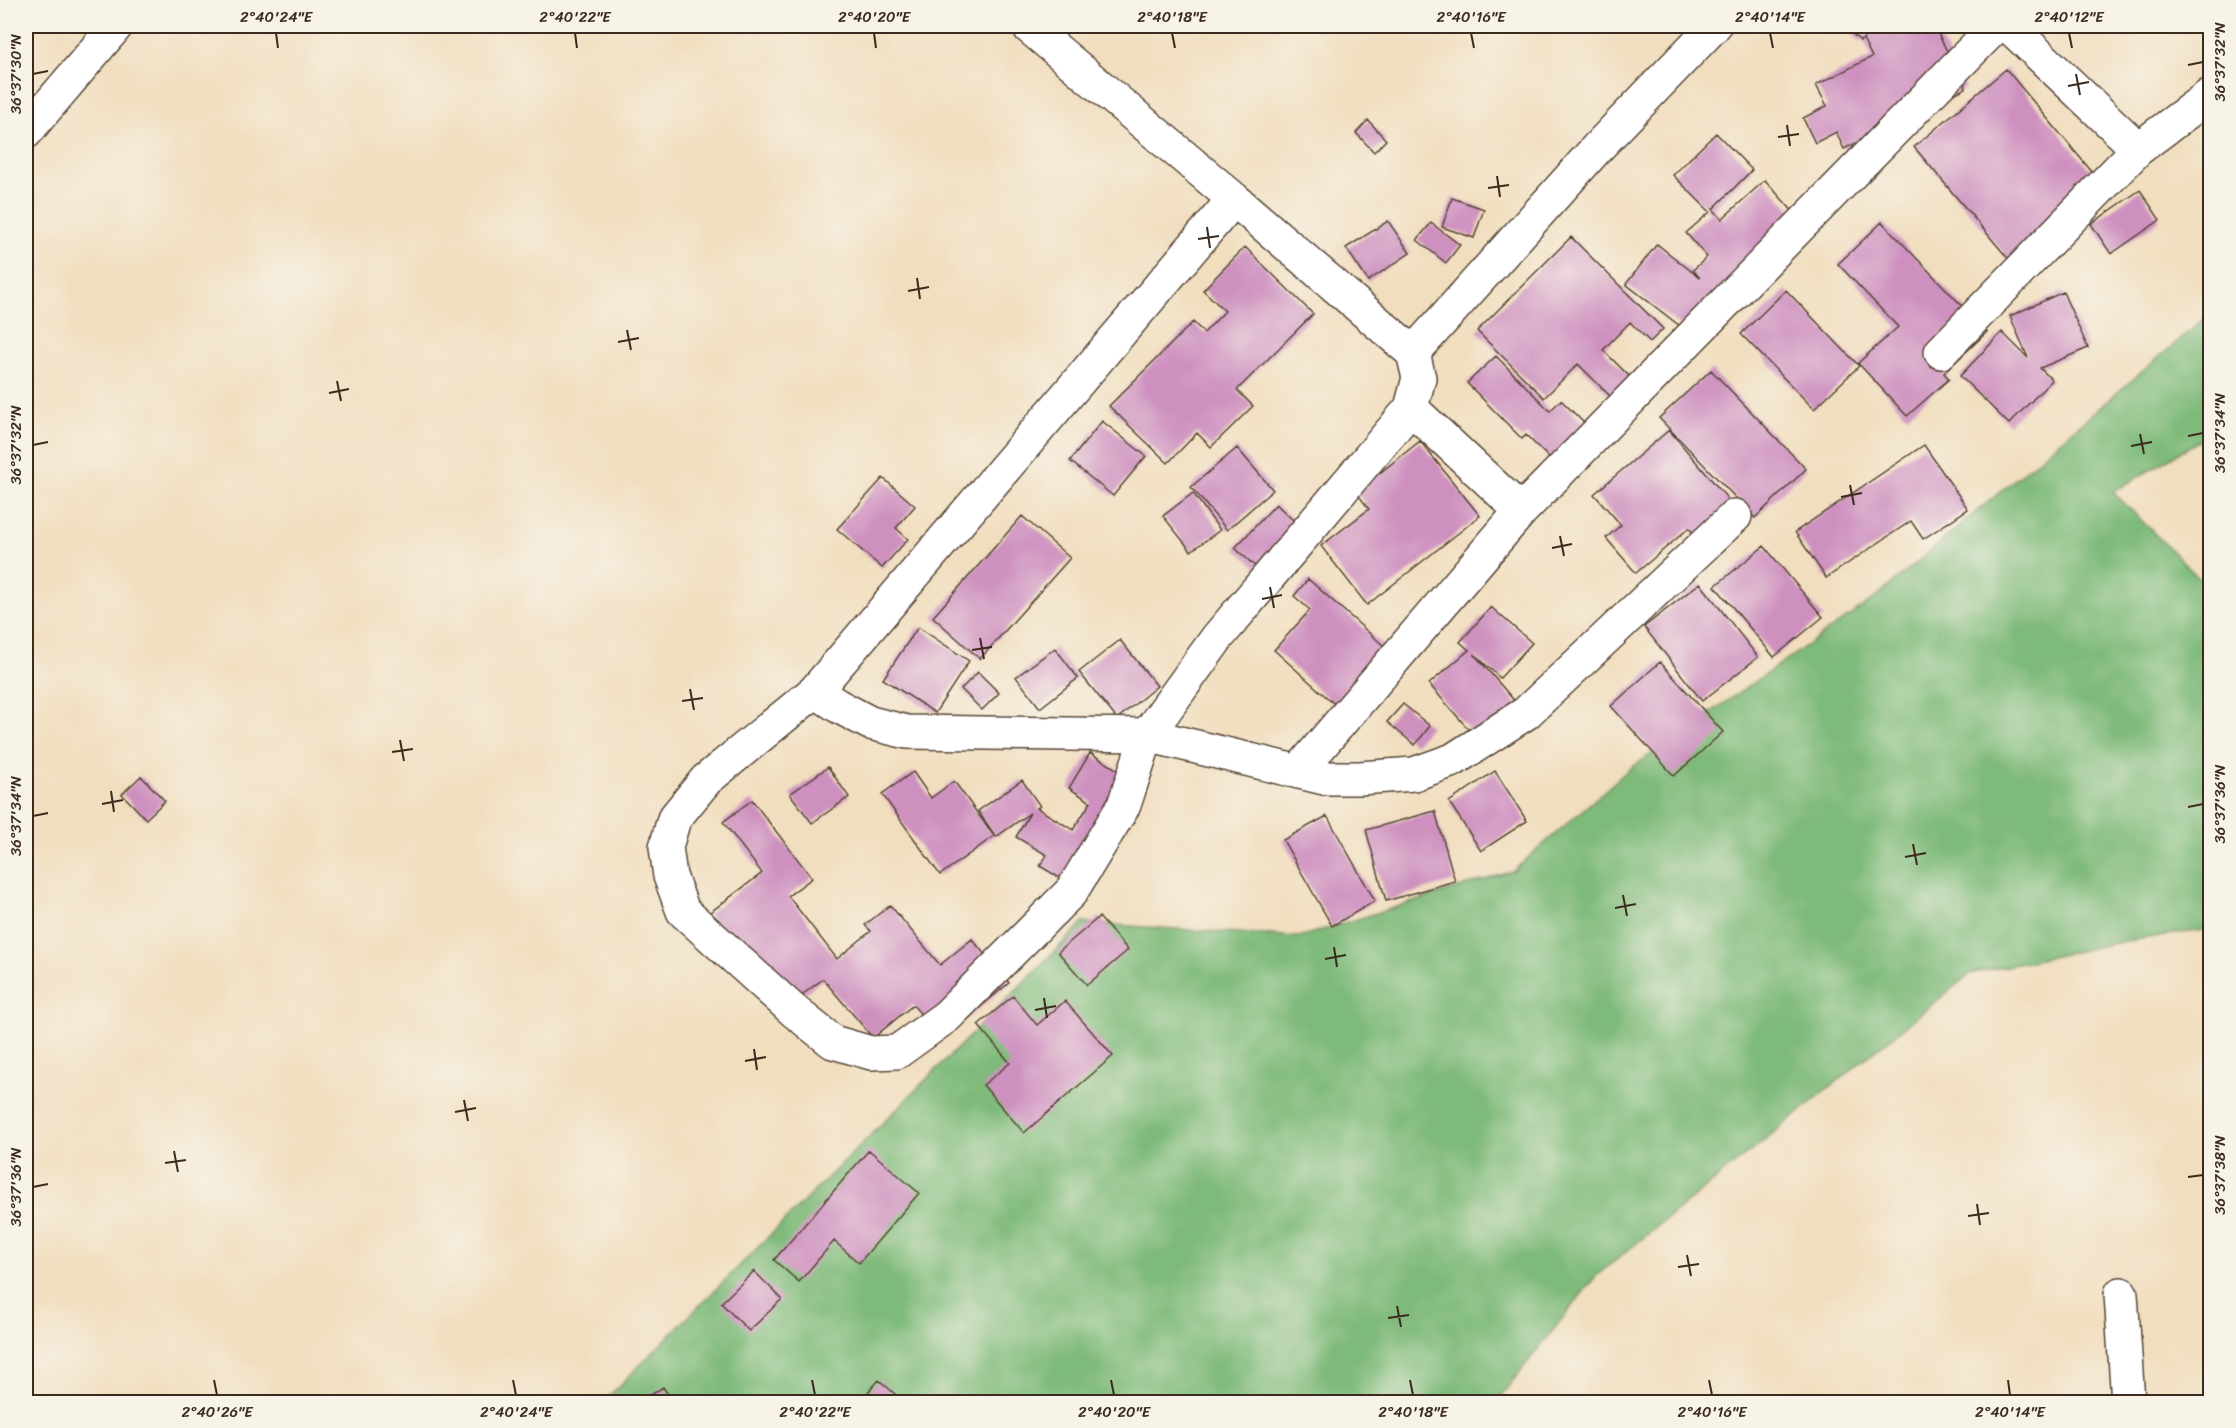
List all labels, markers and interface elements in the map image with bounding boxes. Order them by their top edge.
text: 2°40'24"E [240,4,314,30]
text: 2°40'22"E [539,4,612,30]
text: 2°40'20"E [838,4,912,30]
text: 2°40'18"E [1137,4,1208,30]
text: 2°40'16"E [1436,4,1507,30]
text: 2°40'14"E [1735,4,1807,30]
text: 2°40'12"E [2034,4,2105,30]
text: 36°37'32"N [2207,22,2233,102]
text: 36°37'30"N [3,33,29,114]
text: 36°37'34"N [2207,393,2233,473]
text: 36°37'32"N [3,405,29,485]
text: 36°37'36"N [2207,764,2233,843]
text: 36°37'34"N [3,776,29,856]
text: 36°37'38"N [2207,1135,2233,1215]
text: 36°37'36"N [3,1147,29,1226]
text: 2°40'26"E [181,1399,254,1425]
text: 2°40'24"E [480,1399,554,1425]
text: 2°40'22"E [779,1399,852,1425]
text: 2°40'20"E [1078,1399,1152,1425]
text: 2°40'18"E [1378,1399,1449,1425]
text: 2°40'16"E [1677,1399,1748,1425]
text: 2°40'14"E [1975,1399,2047,1425]

